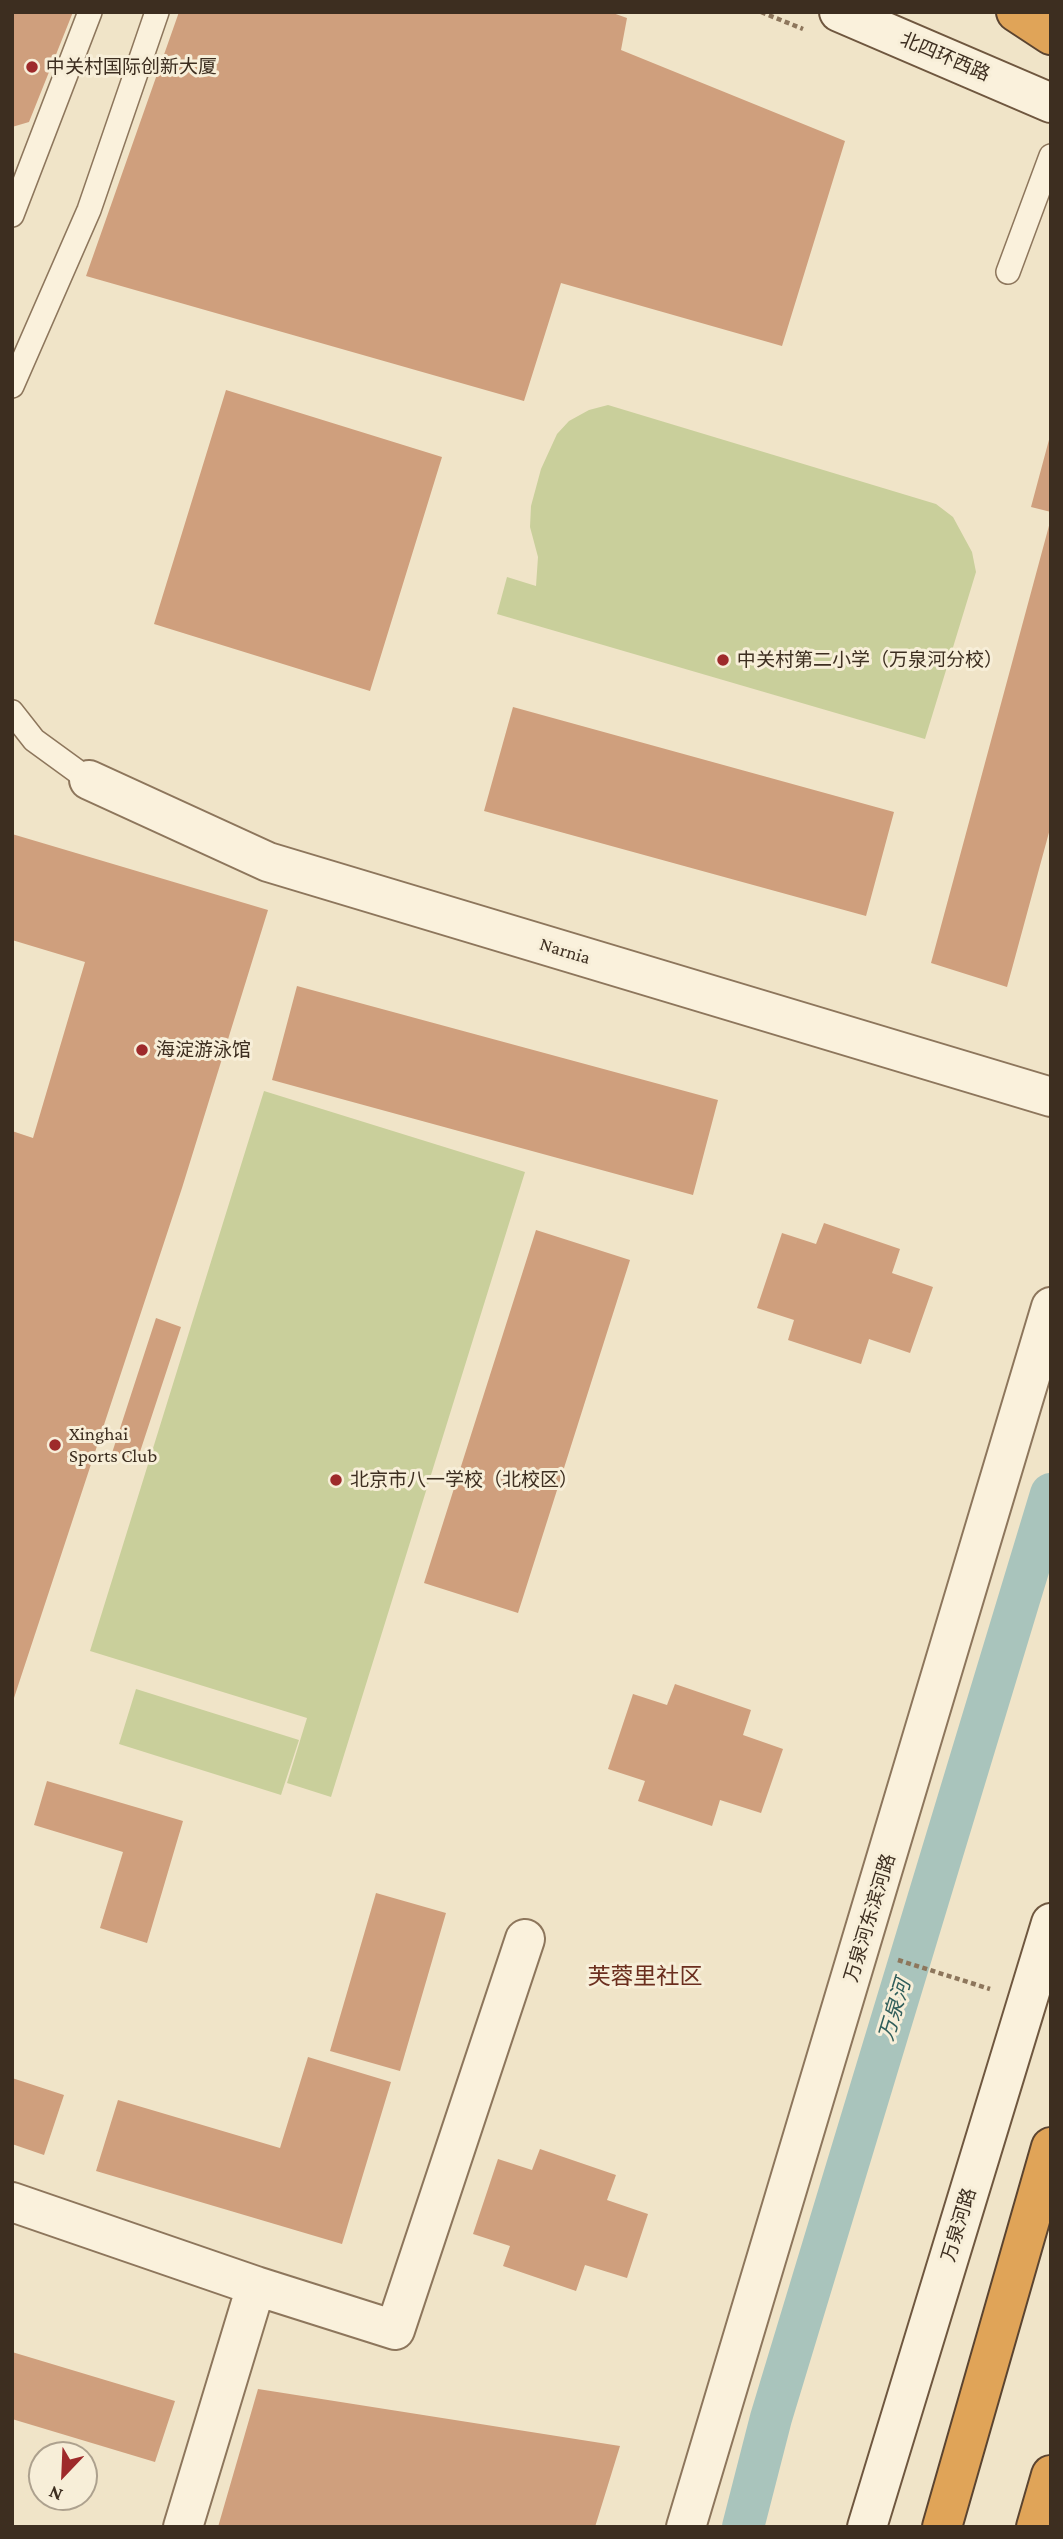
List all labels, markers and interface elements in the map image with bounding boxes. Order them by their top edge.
street label: 北四环西路 [897,28,993,86]
place label: 中关村国际创新大厦 [46,56,217,78]
marker: 中关村国际创新大厦 [24,59,40,75]
place label: 中关村第二小学（万泉河分校） [737,649,1003,671]
marker: 中关村第二小学（万泉河分校） [715,652,731,668]
street label: Narnia [537,933,593,969]
place label: 海淀游泳馆 [156,1039,251,1061]
marker: 海淀游泳馆 [134,1042,150,1058]
place label: Xinghai Sports Club [69,1423,157,1467]
marker: Xinghai Sports Club [47,1437,63,1453]
place label: 北京市八一学校（北校区） [350,1469,578,1491]
marker: 北京市八一学校（北校区） [328,1472,344,1488]
street label: 万泉河东滨河路 [840,1851,900,1985]
district label: 芙蓉里社区 [588,1963,702,1991]
water label: 万泉河 [874,1976,916,2044]
street label: 万泉河路 [937,2185,981,2265]
north arrow [28,2441,98,2511]
text: N [45,2482,65,2506]

